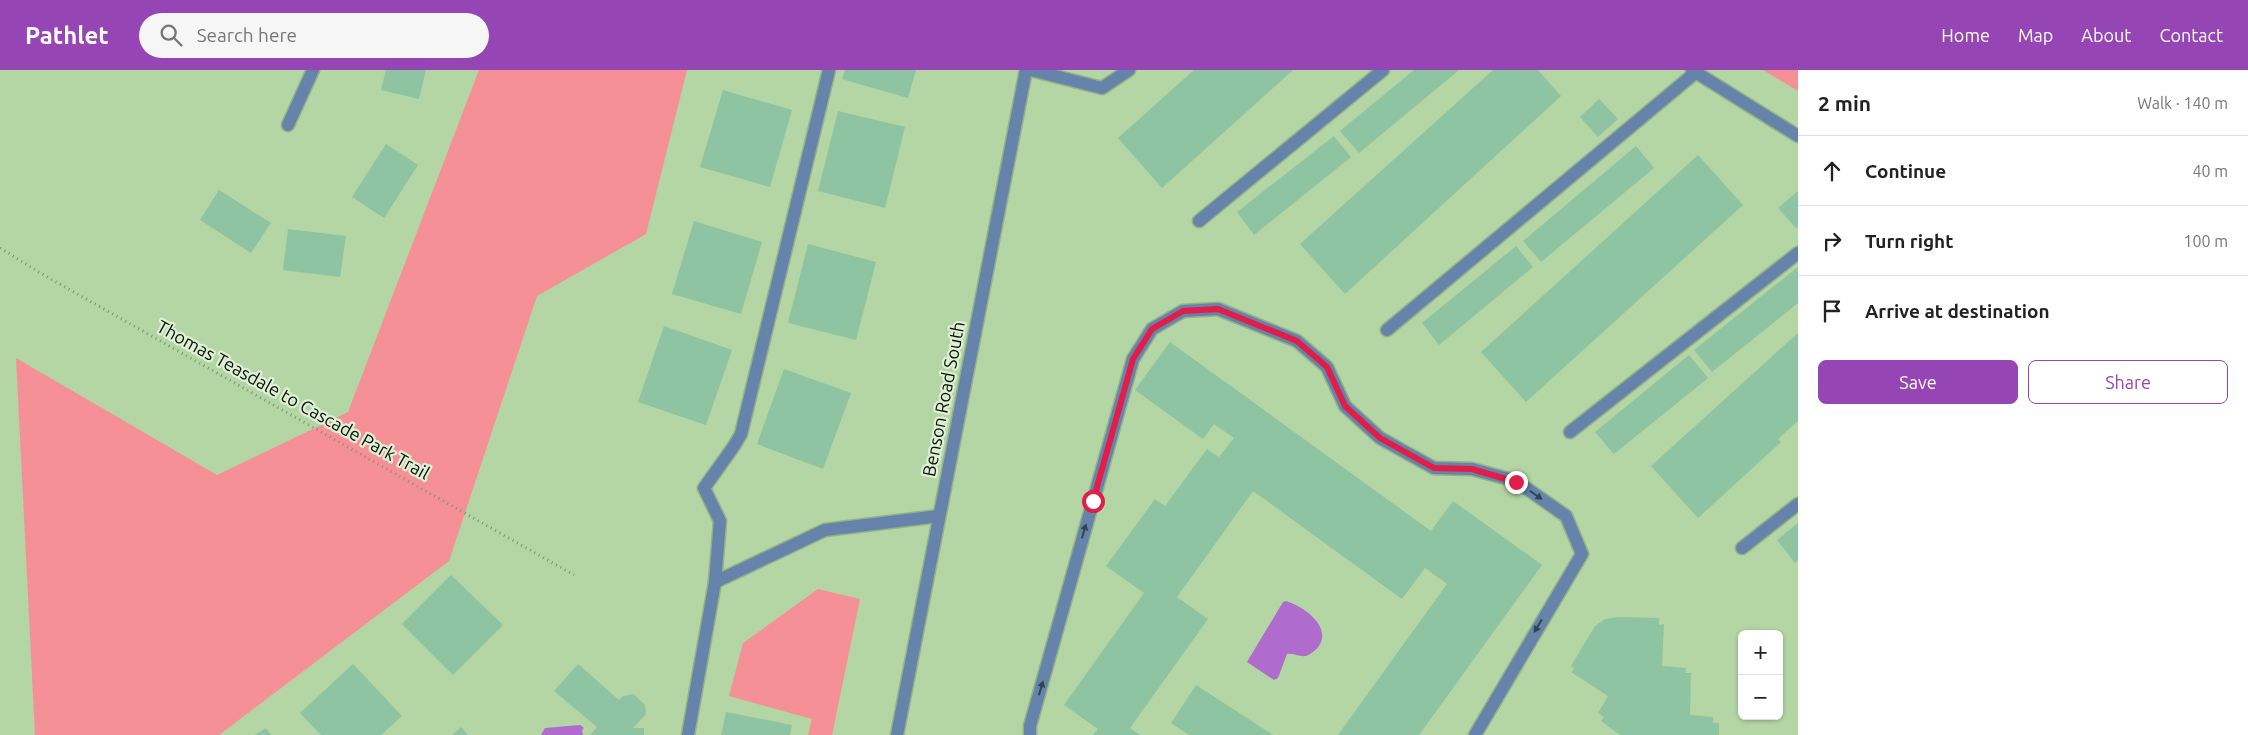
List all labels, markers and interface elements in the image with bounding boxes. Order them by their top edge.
search box [139,13,489,58]
icon: search [157,21,185,49]
text: Pathlet [25,22,109,49]
text: Search here [197,24,297,46]
text: Home [1941,25,1990,45]
text: Map [2018,25,2053,45]
text: About [2081,25,2131,45]
text: Contact [2159,25,2223,45]
text: 2 min [1818,91,1871,115]
text: Walk · 140 m [2137,94,2228,112]
icon: ahead [1818,157,1846,185]
text: Continue [1865,160,1946,182]
text: 40 m [2192,162,2228,180]
icon: right [1818,227,1846,255]
text: Turn right [1865,230,1953,252]
text: 100 m [2183,232,2228,250]
icon: arrive [1818,297,1846,325]
text: Arrive at destination [1865,300,2050,322]
street label: Thomas Teasdale to Cascade Park Trail [154,316,434,483]
street label: Benson Road South [918,320,968,478]
button: Save [1818,360,2018,404]
button: Share [2028,360,2228,404]
route end [1505,471,1528,494]
route start [1082,490,1105,513]
one-way arrow [1529,490,1543,500]
one-way arrow [1081,524,1089,539]
one-way arrow [1534,620,1543,633]
map controls [1738,630,1783,720]
button: + [1738,630,1783,675]
button: − [1738,675,1783,720]
one-way arrow [1037,680,1045,695]

